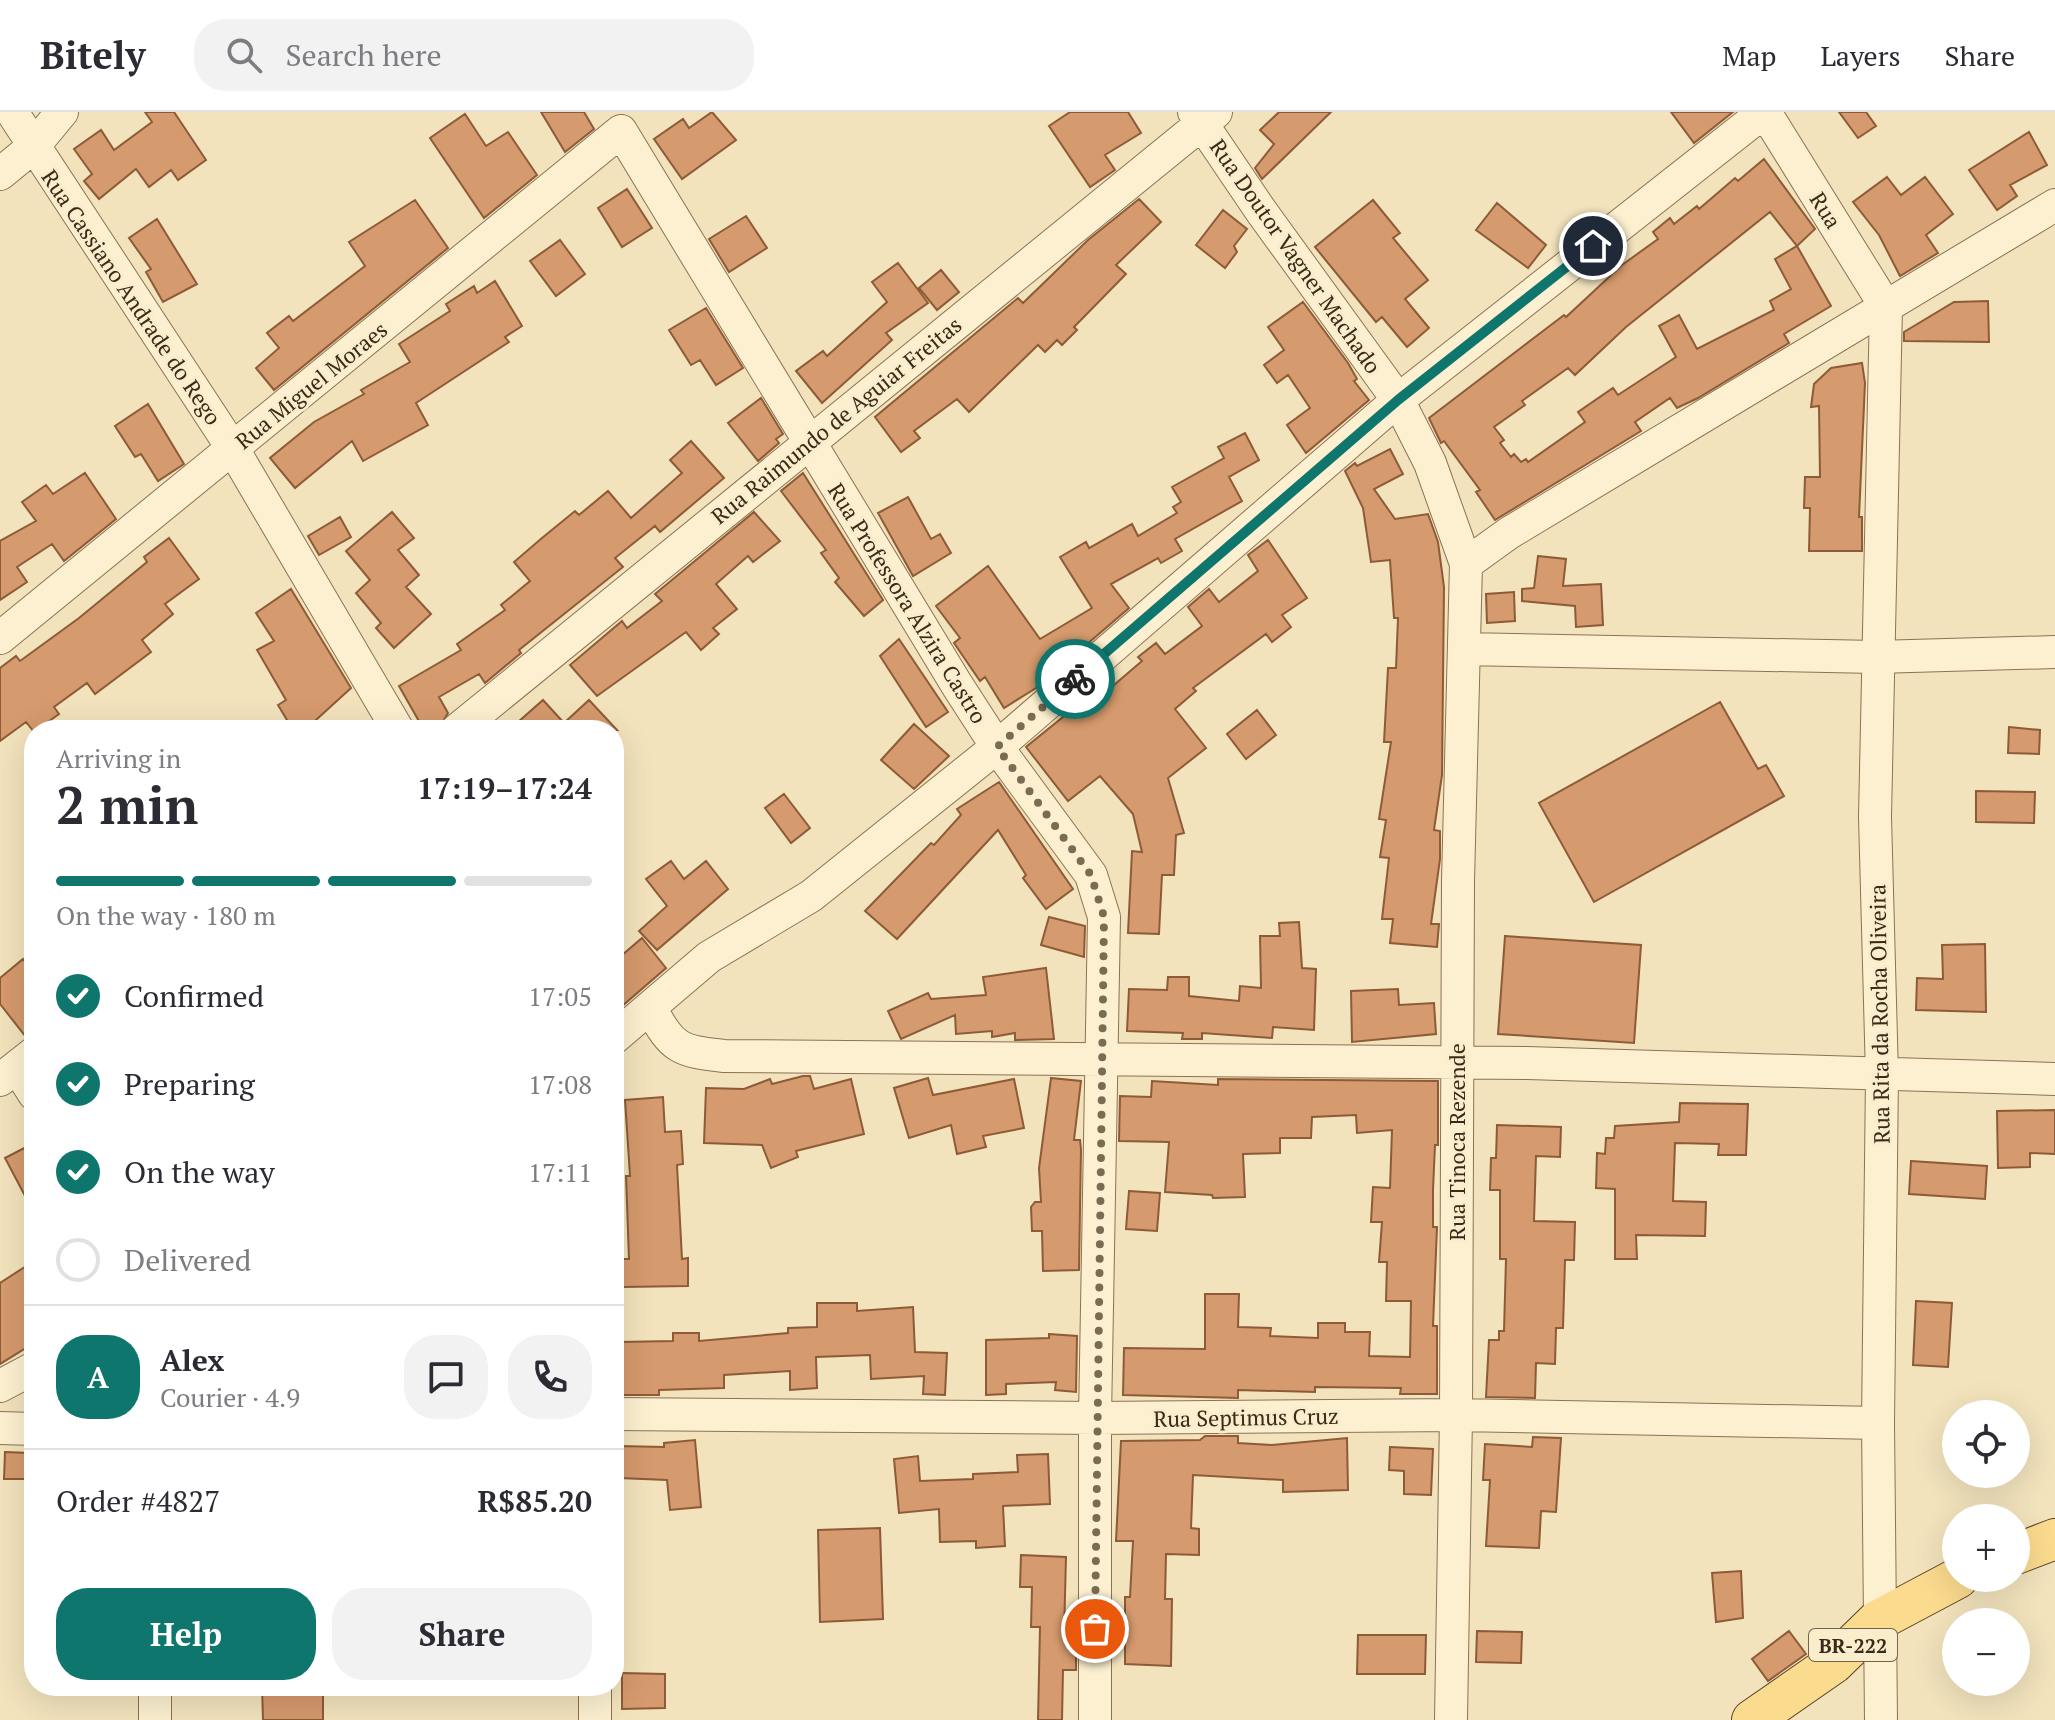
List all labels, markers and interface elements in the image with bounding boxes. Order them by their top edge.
search box [194,19,754,91]
text: Bitely [40,30,146,80]
icon: search [222,33,266,77]
text: Search here [286,35,442,75]
text: Map [1722,37,1776,74]
text: Layers [1820,37,1901,74]
text: Share [1945,37,2015,74]
street label: Rua Doutor Vagner Machado [1204,133,1388,379]
street label: Rua Cassiano Andrade do Rego [36,164,228,430]
street label: Rua [1804,186,1848,234]
pin [1559,212,1627,280]
icon: home [1571,224,1615,268]
street label: Rua Raimundo de Aguiar Freitas [705,310,967,530]
street label: Rua Miguel Moraes [229,315,393,455]
street label: Rua Professora Alzira Castro [822,477,994,729]
courier [1035,639,1115,719]
icon: bike [1053,657,1097,701]
text: Arriving in [56,741,181,775]
text: 17:19–17:24 [417,768,592,808]
text: 2 min [56,770,198,839]
street label: Rua Rita da Rocha Oliveira [1862,884,1896,1144]
text: On the way · 180 m [56,898,276,932]
icon: check [56,974,100,1018]
text: Confirmed [124,976,264,1016]
text: 17:05 [528,979,592,1013]
street label: Rua Tinoca Rezende [1442,1043,1471,1241]
icon: check [56,1062,100,1106]
text: Preparing [124,1064,255,1104]
text: 17:08 [528,1067,592,1101]
icon: check [56,1150,100,1194]
text: On the way [124,1152,275,1192]
text: 17:11 [528,1155,592,1189]
text: Delivered [124,1240,251,1280]
button: chat [404,1335,488,1419]
button: phone [508,1335,592,1419]
text: Alex [160,1340,224,1380]
text: A [87,1357,109,1397]
text: Courier · 4.9 [160,1380,300,1414]
map controls [1942,1400,2030,1696]
button: locate [1942,1400,2030,1488]
street label: Rua Septimus Cruz [1153,1401,1339,1433]
text: Order #4827 [56,1481,220,1521]
text: R$85.20 [477,1481,592,1521]
button: + [1942,1504,2030,1592]
button: Help [56,1588,316,1680]
button: Share [332,1588,592,1680]
pin [1061,1595,1129,1663]
icon: bag [1073,1607,1117,1651]
button: − [1942,1608,2030,1696]
road number: BR-222 [1809,1629,1897,1661]

